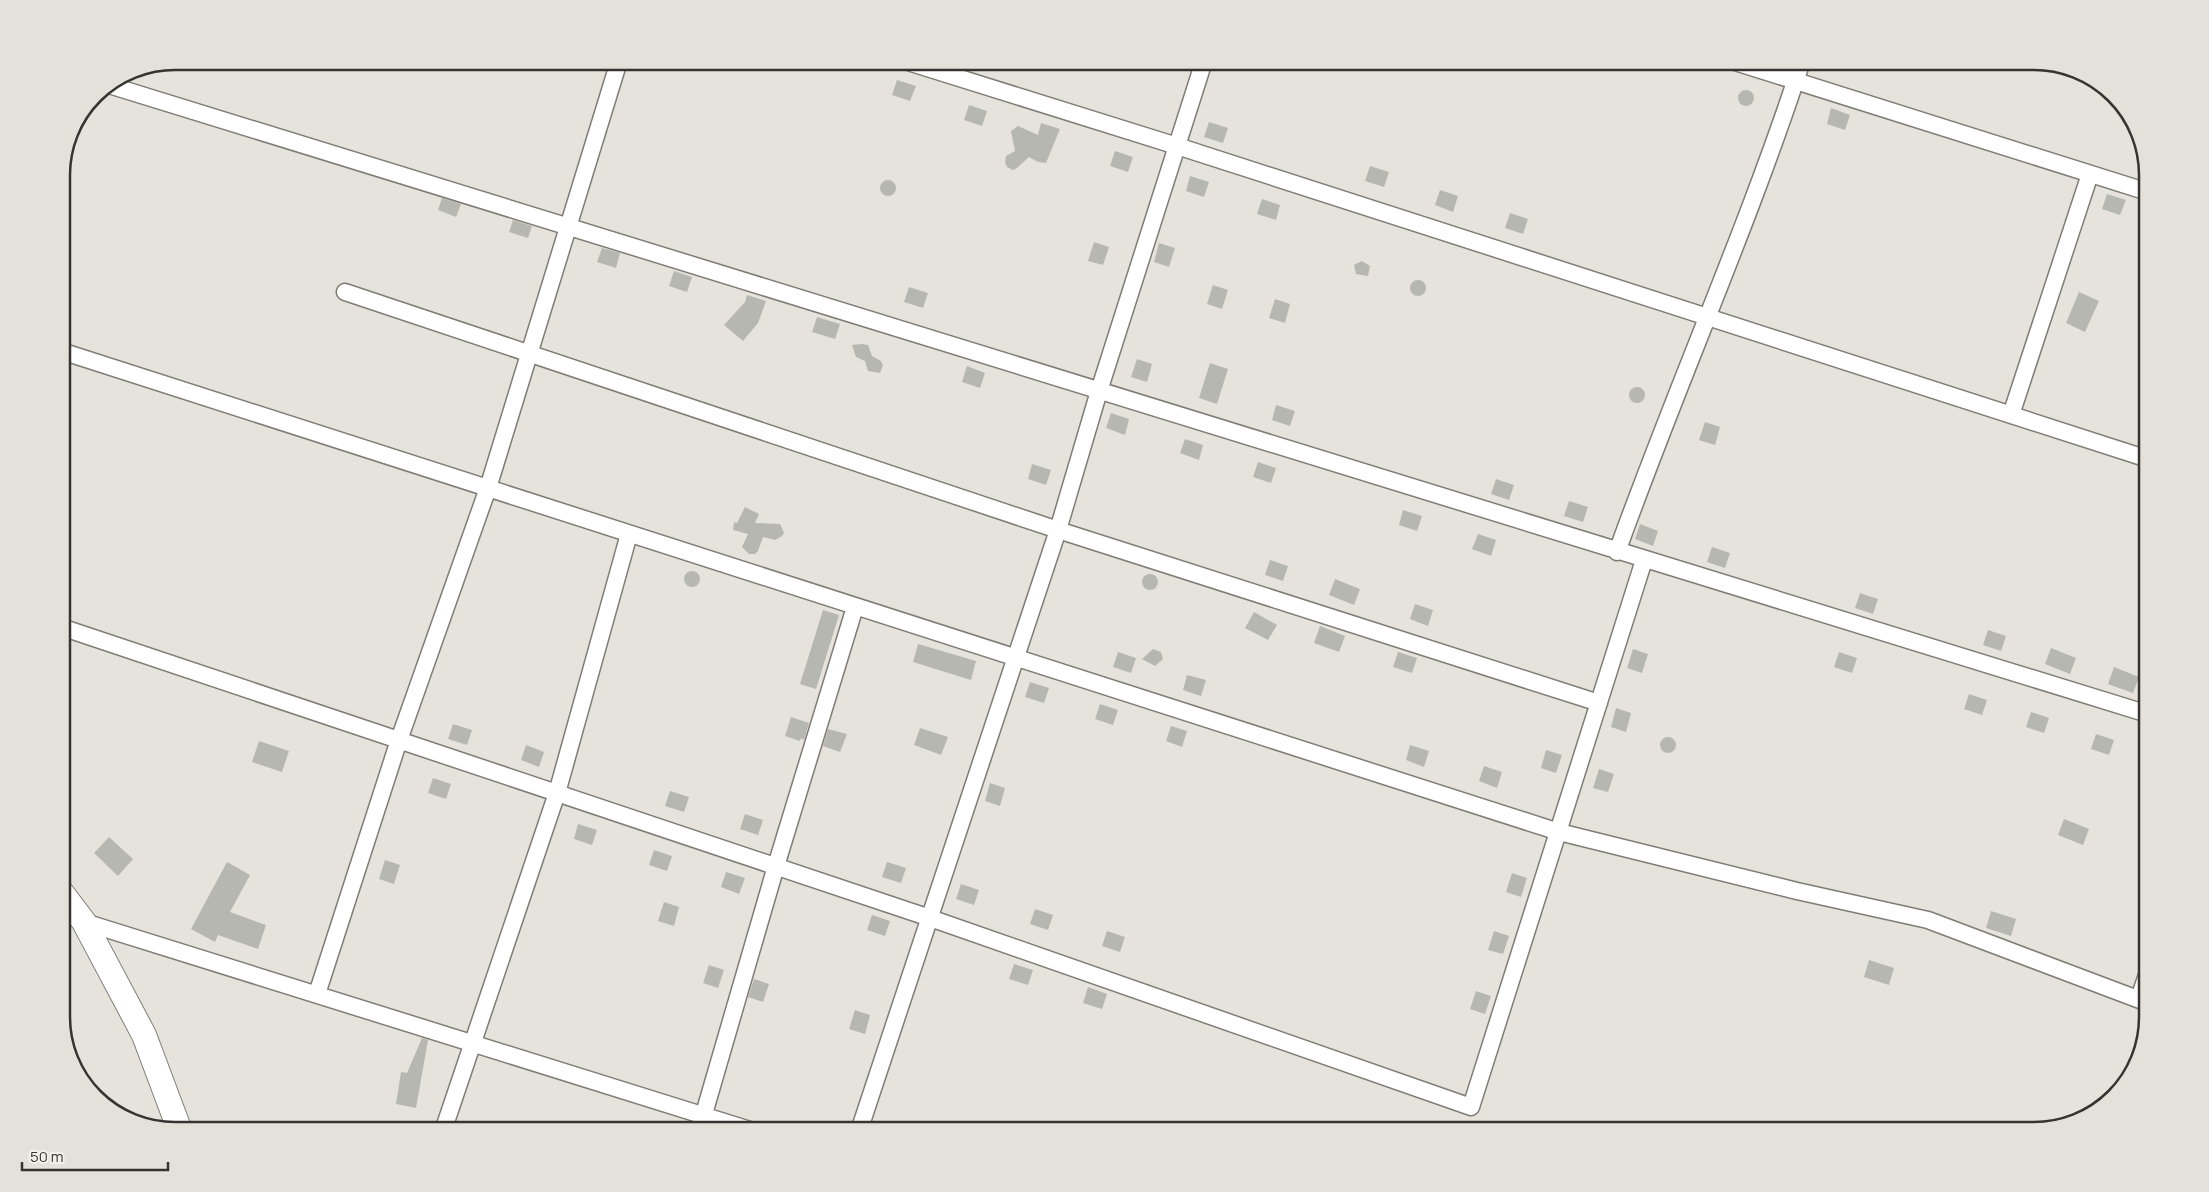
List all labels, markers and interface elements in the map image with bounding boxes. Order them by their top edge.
scale bar [22,1140,169,1172]
text: 50 m [30,1146,64,1167]

